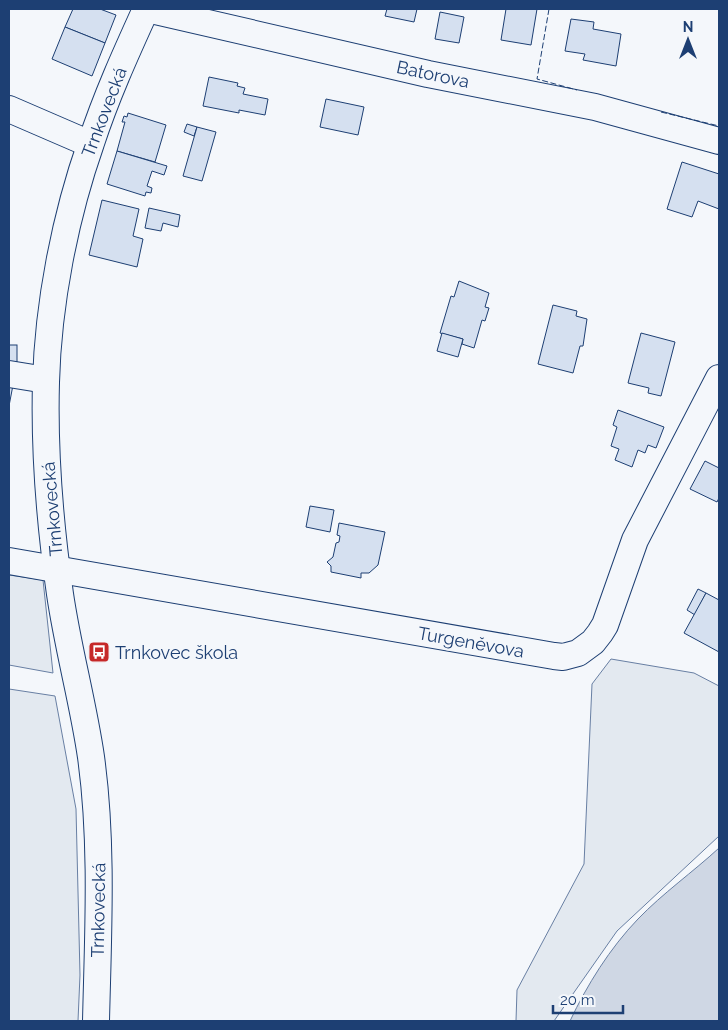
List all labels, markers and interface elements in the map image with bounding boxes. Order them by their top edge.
north arrow [663,15,713,65]
text: N [683,19,693,35]
street label: Batorova [395,56,471,92]
street label: Trnkovecká [77,64,131,160]
street label: Trnkovecká [37,461,67,557]
street label: Turgeněvova [416,622,526,662]
bus stop icon: Trnkovec škola [87,640,111,664]
place label: Trnkovec škola [115,642,238,663]
street label: Trnkovecká [87,862,109,958]
scale bar [553,982,623,1014]
text: 20 m [560,991,595,1009]

